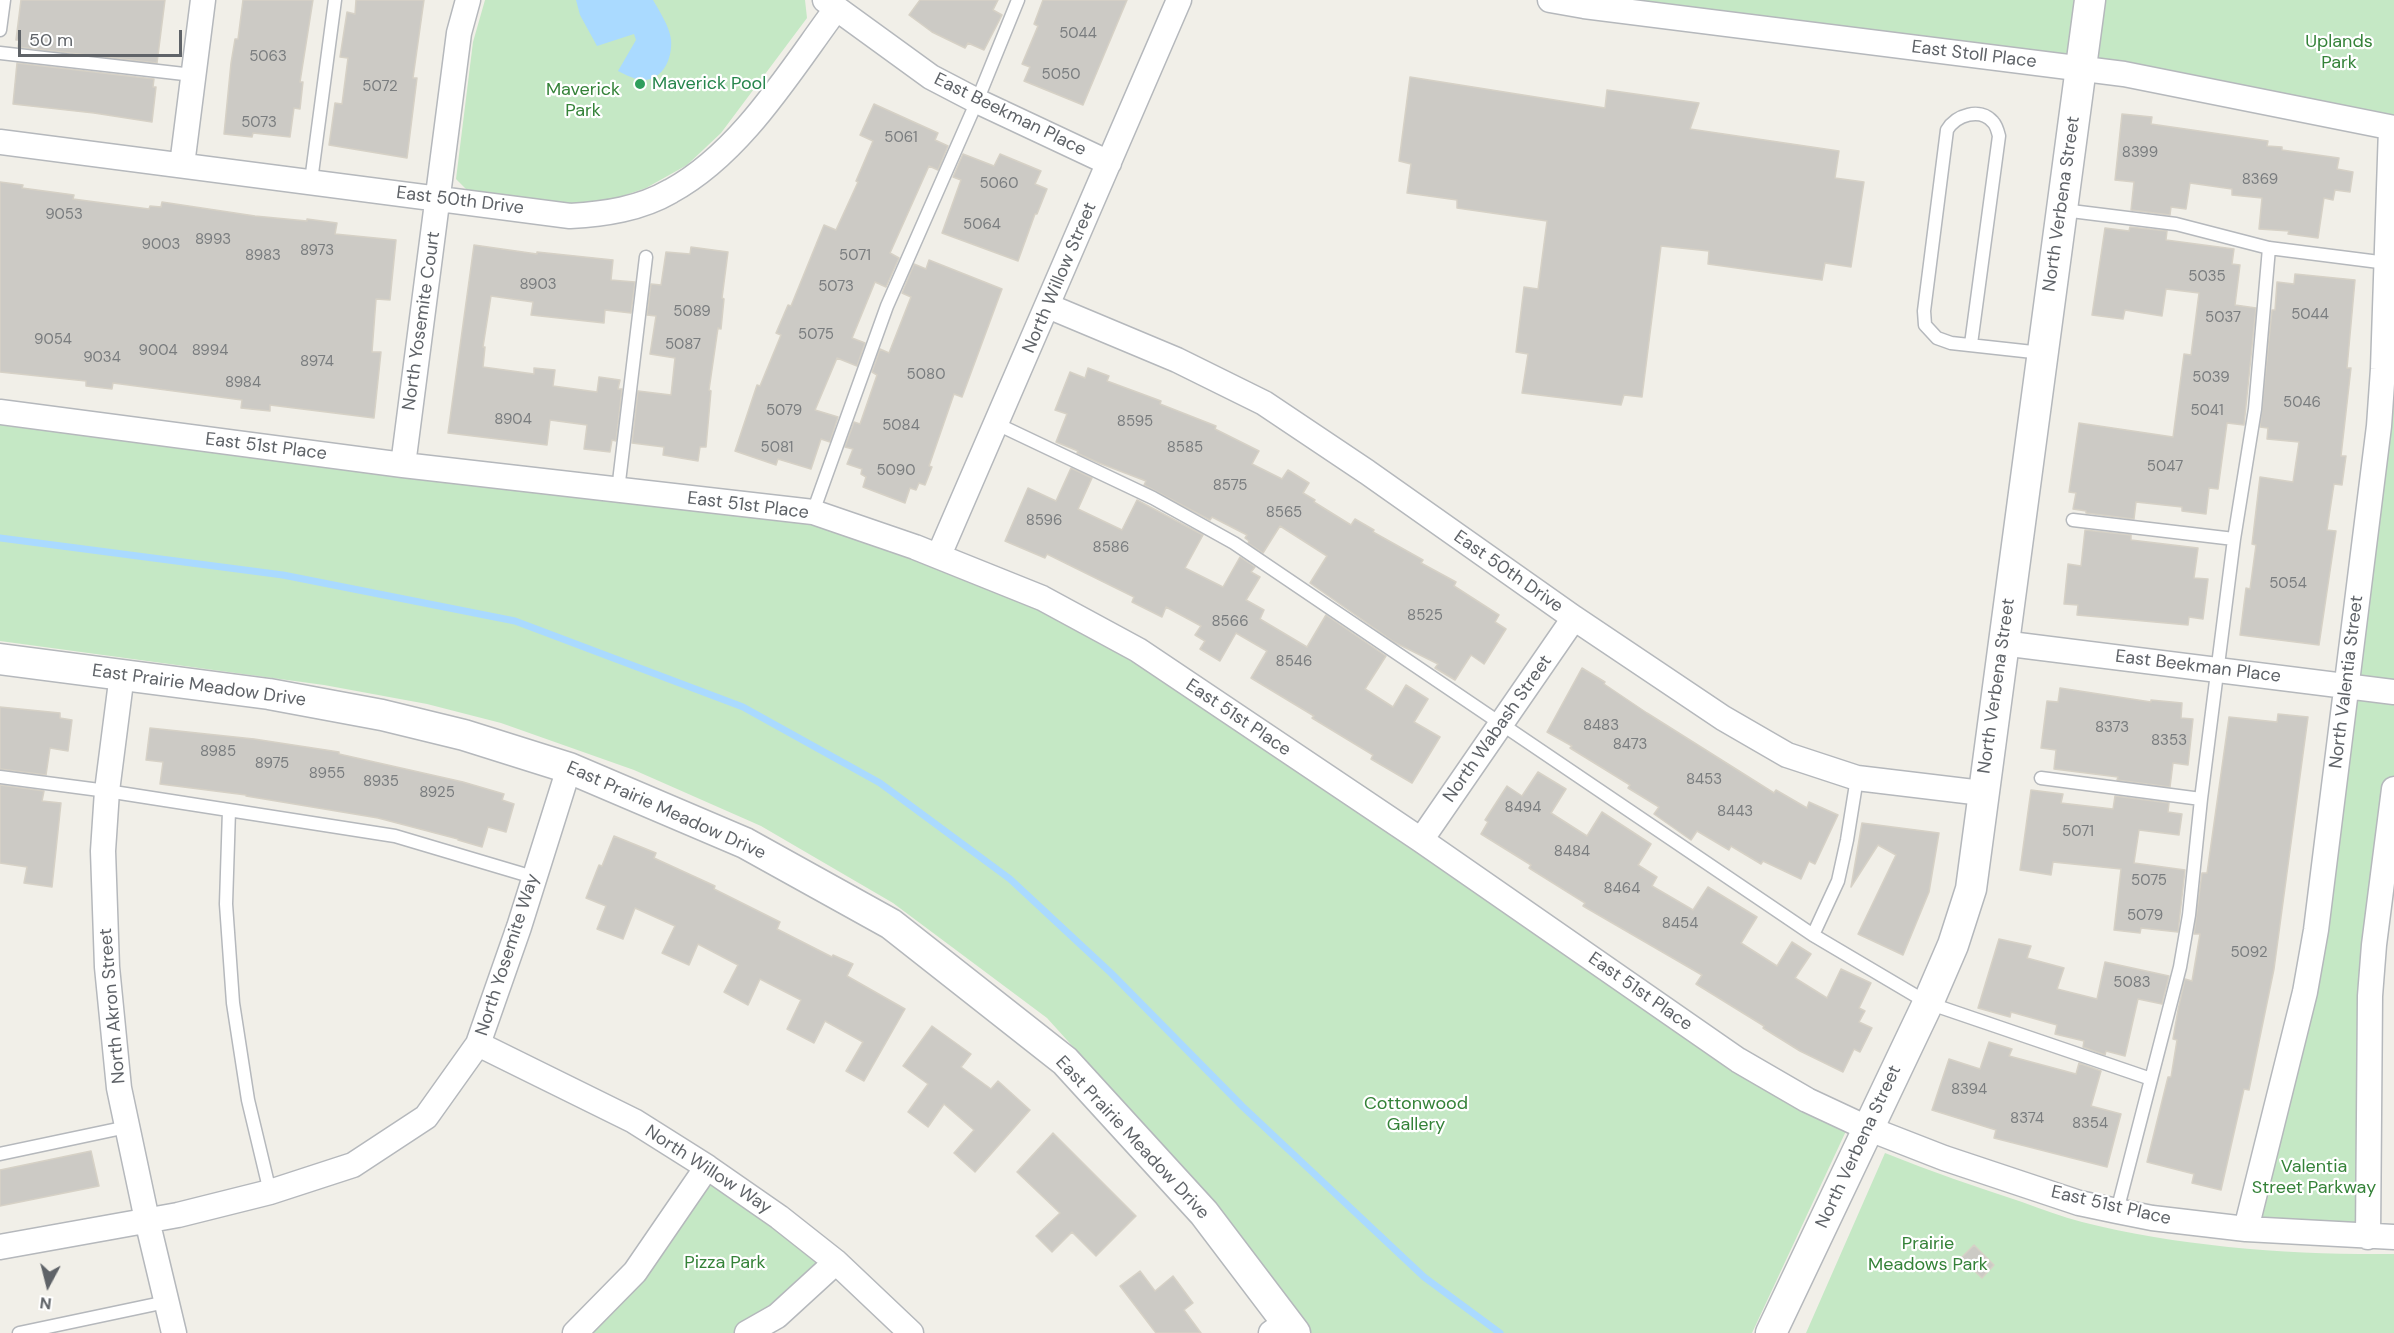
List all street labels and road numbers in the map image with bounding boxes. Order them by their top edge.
street label: East Stoll Place [1910,37,2038,73]
street label: East Beekman Place [930,69,1090,161]
street label: North Verbena Street [2039,115,2085,293]
street label: East 50th Drive [395,182,525,220]
street label: North Willow Street [1018,199,1102,357]
street label: North Yosemite Court [399,230,445,412]
street label: East 51st Place [204,429,328,465]
street label: East 51st Place [686,488,810,524]
street label: East 50th Drive [1449,526,1567,618]
street label: North Valentia Street [2326,594,2368,770]
street label: North Verbena Street [1974,597,2020,775]
street label: East Beekman Place [2114,646,2282,688]
street label: North Wabash Street [1439,651,1557,807]
street label: East Prairie Meadow Drive [91,660,307,712]
street label: East 51st Place [1181,675,1295,761]
street label: East Prairie Meadow Drive [563,757,769,865]
street label: North Yosemite Way [472,871,544,1039]
street label: North Akron Street [95,927,131,1085]
street label: East 51st Place [1584,948,1696,1036]
street label: East Prairie Meadow Drive [1051,1052,1213,1224]
street label: North Verbena Street [1812,1062,1906,1232]
street label: North Willow Way [641,1121,775,1219]
street label: East 51st Place [2049,1182,2173,1230]

